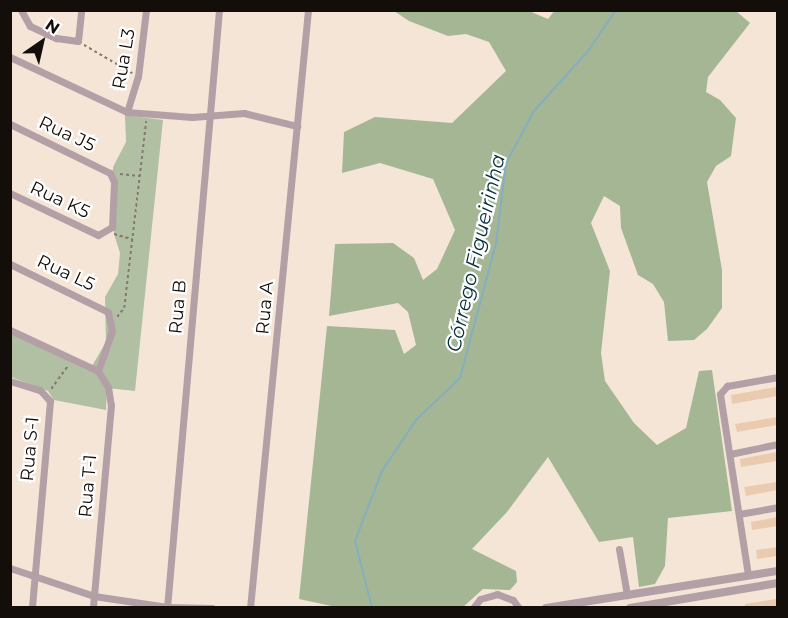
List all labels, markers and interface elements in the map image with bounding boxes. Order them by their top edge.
north arrow [12,12,72,72]
text: N [42,15,63,38]
street label: Rua L3 [108,27,140,91]
street label: Rua J5 [35,112,99,156]
water label: Córrego Figueirinha [442,152,510,354]
street label: Rua K5 [27,177,93,223]
street label: Rua L5 [34,250,98,296]
street label: Rua B [165,279,191,335]
street label: Rua A [252,280,278,336]
street label: Rua S-1 [16,416,44,482]
street label: Rua T-1 [74,454,102,518]

